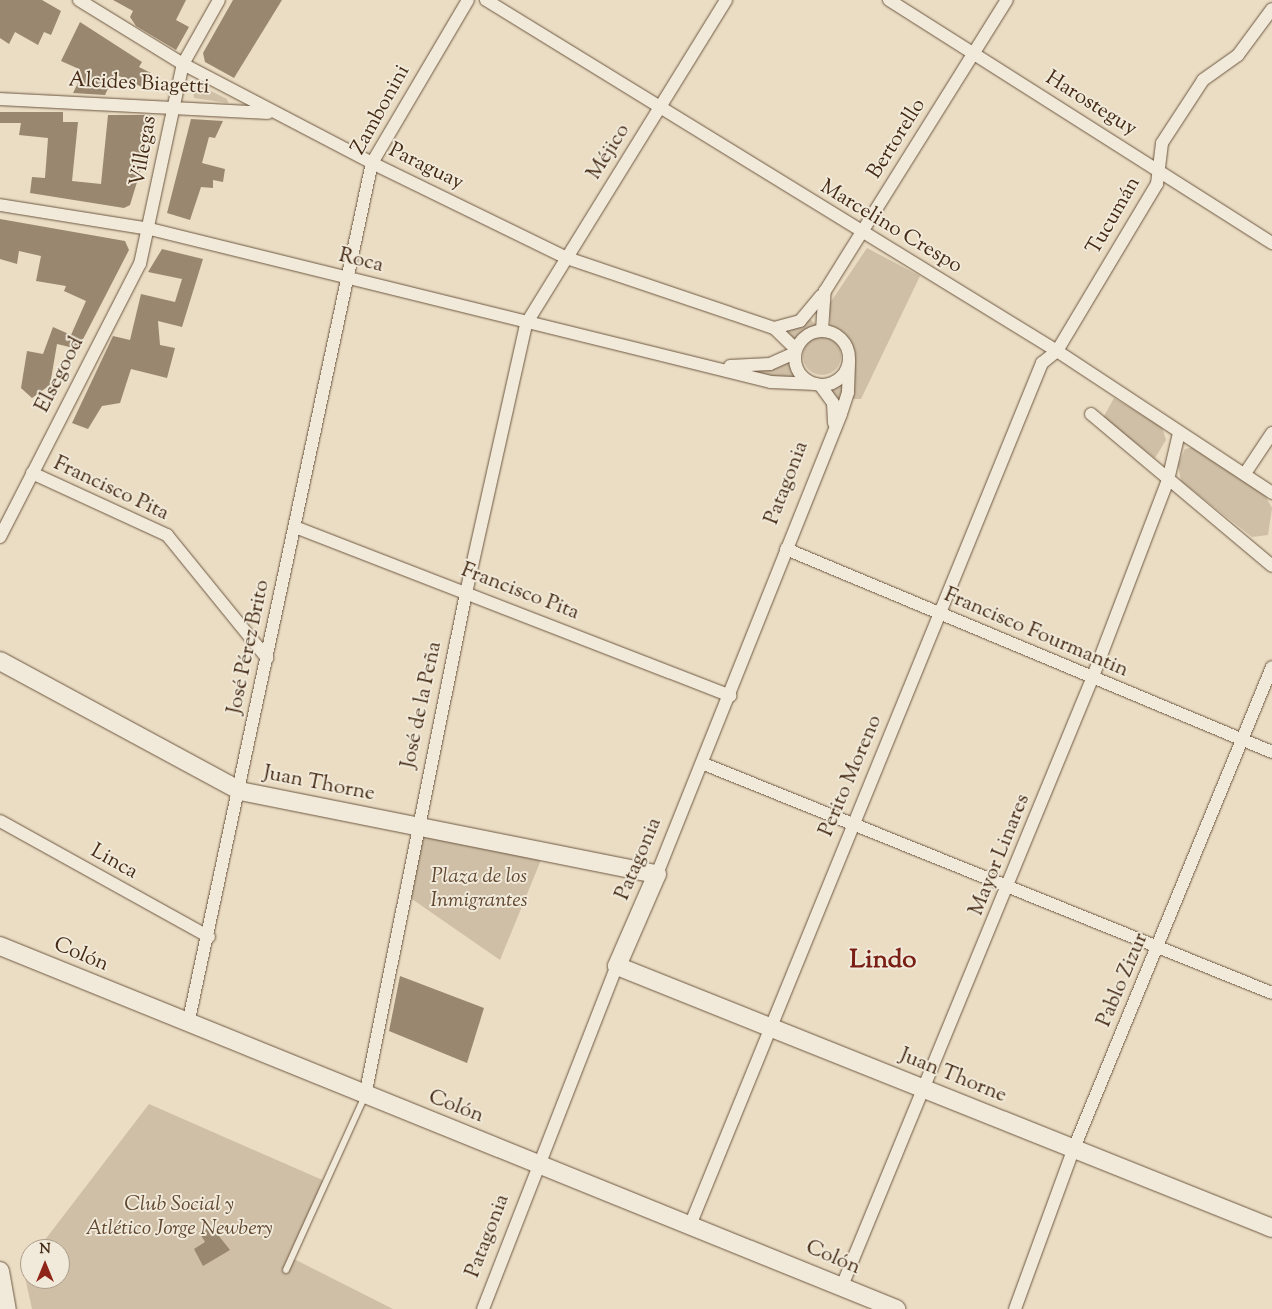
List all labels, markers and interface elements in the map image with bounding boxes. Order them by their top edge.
street label: Zambonini [346,61,416,159]
street label: Harosteguy [1040,66,1142,142]
street label: Alcides Biagetti [68,68,210,100]
street label: Bertorello [862,94,932,184]
street label: Villegas [125,114,163,188]
street label: Méjico [582,119,636,185]
street label: Paraguay [384,138,468,196]
street label: Tucumán [1082,172,1146,260]
street label: Marcelino Crespo [815,175,967,279]
street label: Roca [336,243,386,279]
street label: Elsegood [30,333,90,417]
street label: Patagonia [760,438,814,528]
street label: Francisco Pita [49,451,173,527]
street label: Francisco Pita [457,558,583,626]
street label: José Pérez Brito [222,578,276,716]
street label: Francisco Fourmantin [940,583,1132,683]
street label: José de la Peña [396,639,448,771]
street label: Perito Moreno [814,712,888,840]
street label: Juan Thorne [261,761,377,807]
street label: Mayor Linares [964,791,1036,919]
street label: Patagonia [610,814,668,904]
street label: Linca [86,839,142,885]
park label: Plaza de los Inmigrantes [431,864,527,914]
street label: Pablo Zizur [1092,929,1154,1031]
street label: Colón [50,932,112,978]
district label: Lindo [850,945,916,977]
street label: Juan Thorne [896,1043,1010,1109]
street label: Colón [425,1085,487,1129]
street label: Patagonia [461,1191,515,1281]
park label: Club Social y Atlético Jorge Newbery [85,1192,273,1242]
street label: Colón [802,1235,864,1281]
north arrow [20,1239,70,1289]
text: N [39,1240,51,1260]

